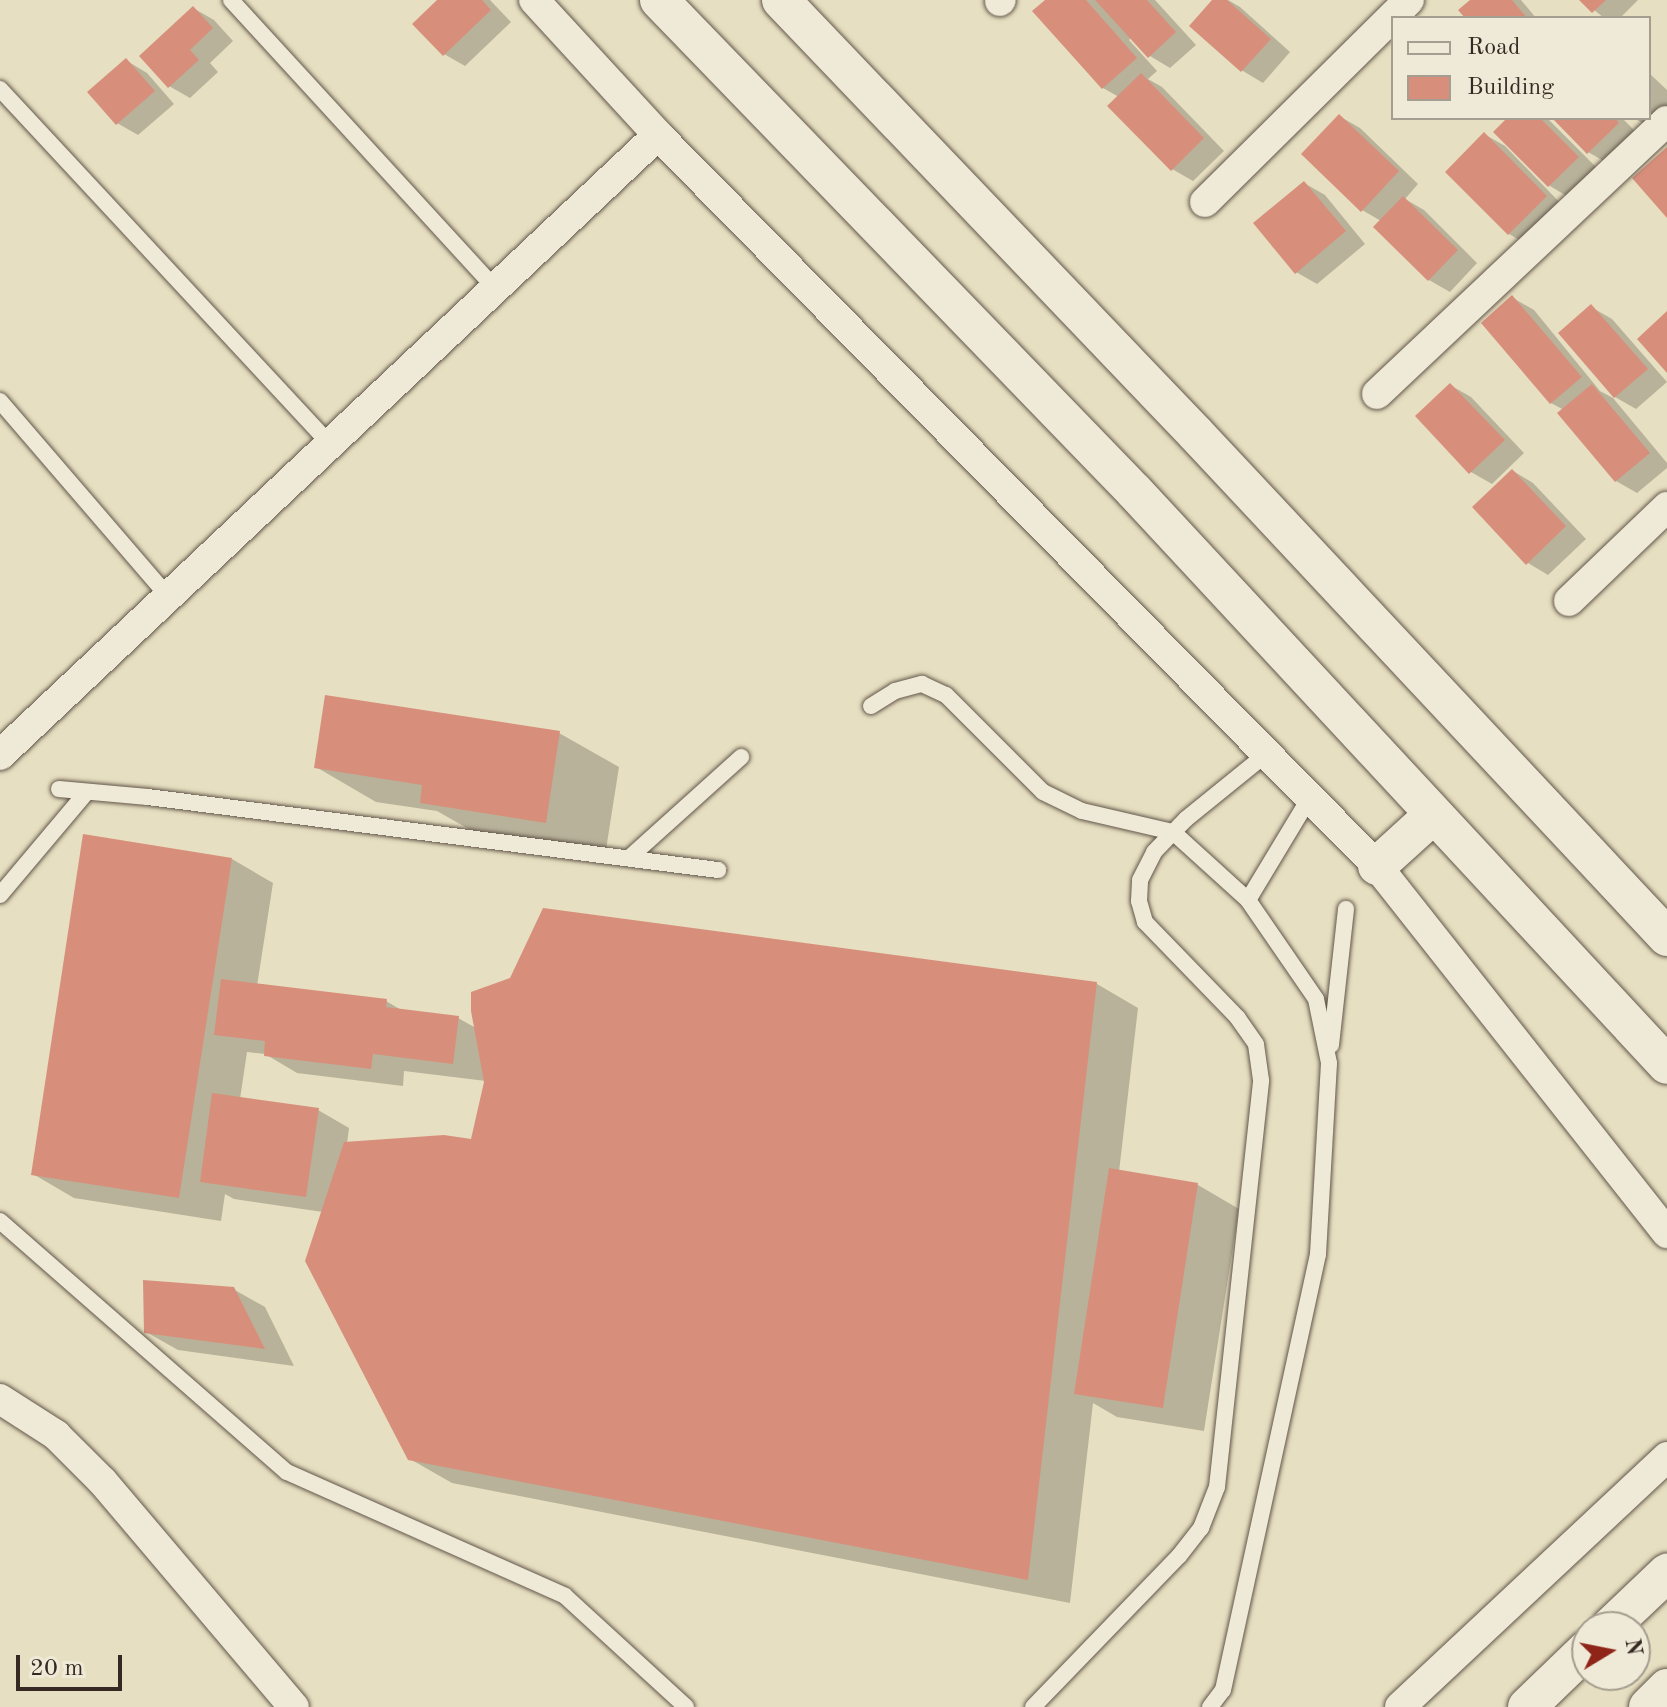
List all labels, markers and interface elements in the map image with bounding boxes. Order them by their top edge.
legend [1391,16,1651,120]
text: Road [1467,36,1520,60]
text: Building [1467,76,1554,100]
north arrow [1571,1611,1651,1691]
text: N [1620,1637,1645,1657]
scale bar [20,1639,126,1689]
text: 20 m [30,1657,84,1681]

